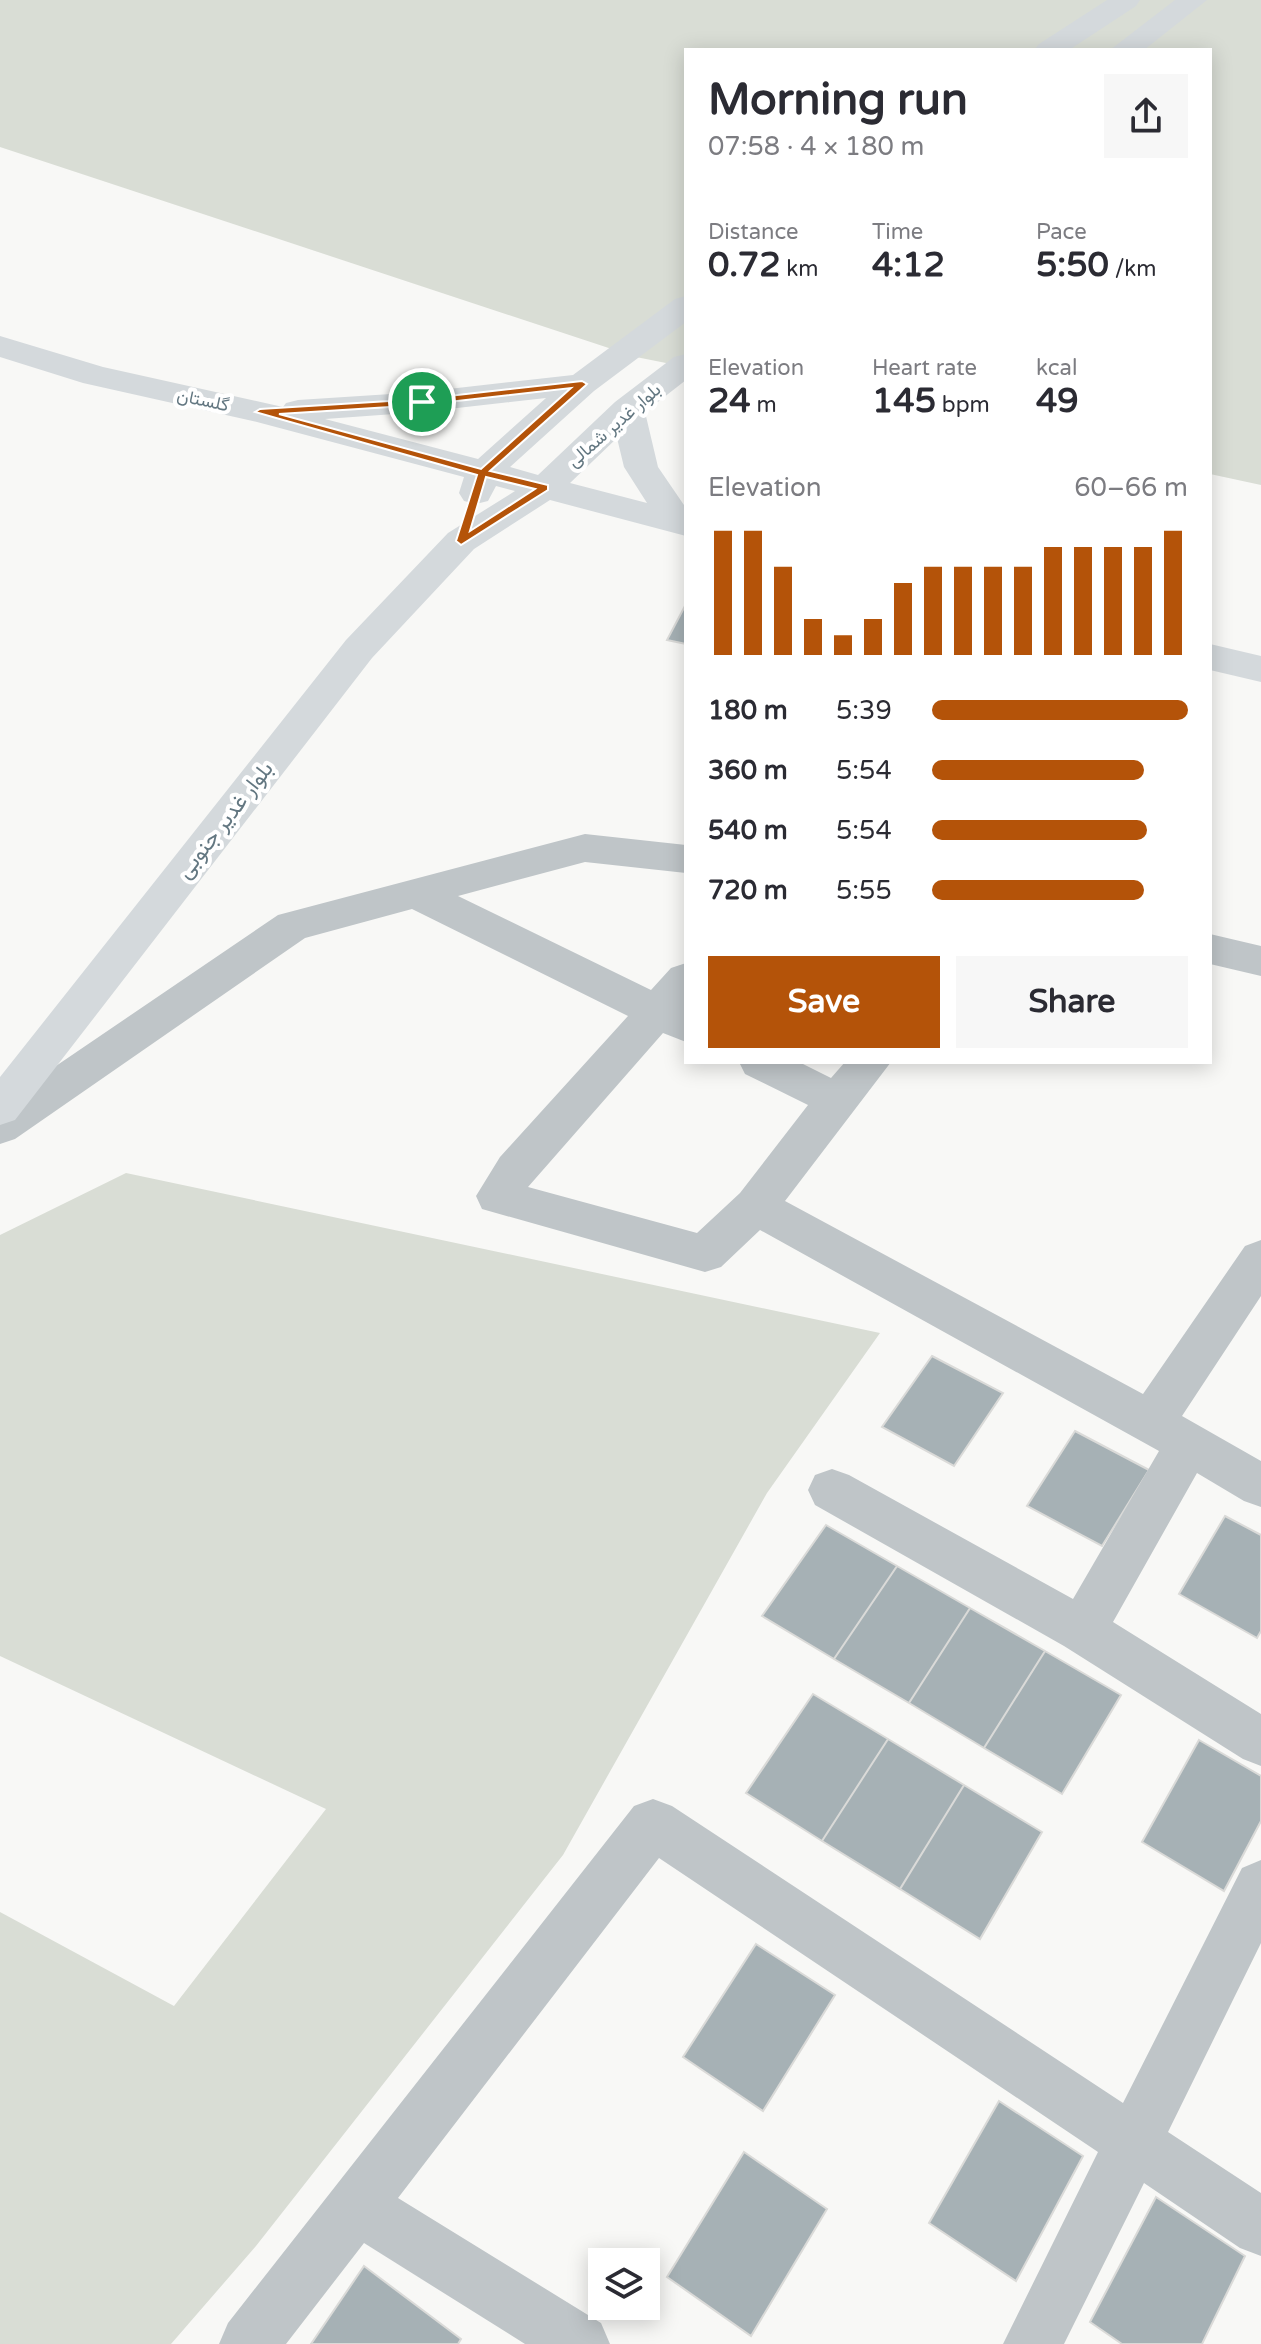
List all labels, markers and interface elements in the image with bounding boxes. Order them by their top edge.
text: Morning run [708,74,968,127]
button: share [1104,74,1188,158]
text: 07:58 · 4 × 180 m [708,131,924,162]
text: Distance [708,219,799,245]
text: Time [872,219,923,245]
text: Pace [1036,219,1087,245]
text: 0.72 [708,245,781,286]
text: 4:12 [872,245,945,286]
text: 5:50 [1036,245,1109,286]
text: km [781,256,818,282]
text: /km [1109,256,1157,282]
text: Elevation [708,355,804,381]
text: Heart rate [872,355,977,381]
text: kcal [1036,355,1077,381]
pin [388,368,456,436]
street label: بلوار غدیر شمالی [563,378,665,472]
icon: arrive [400,380,444,424]
text: 24 [708,381,751,422]
text: 145 [872,381,936,422]
text: 49 [1036,381,1079,422]
street label: گلستان [175,384,231,416]
text: m [751,392,777,418]
text: bpm [936,392,990,418]
text: Elevation [708,472,822,503]
text: 60–66 m [1074,472,1188,503]
text: 180 m [708,695,788,726]
text: 5:39 [836,695,892,726]
text: 360 m [708,755,788,786]
text: 5:54 [836,755,892,786]
street label: بلوار غدیر جنوبی [171,756,279,884]
text: 540 m [708,815,788,846]
text: 5:54 [836,815,892,846]
text: 720 m [708,875,788,906]
text: 5:55 [836,875,892,906]
button: Save [708,956,940,1048]
button: Share [956,956,1188,1048]
map controls [588,2248,660,2320]
button: layers [588,2248,660,2320]

